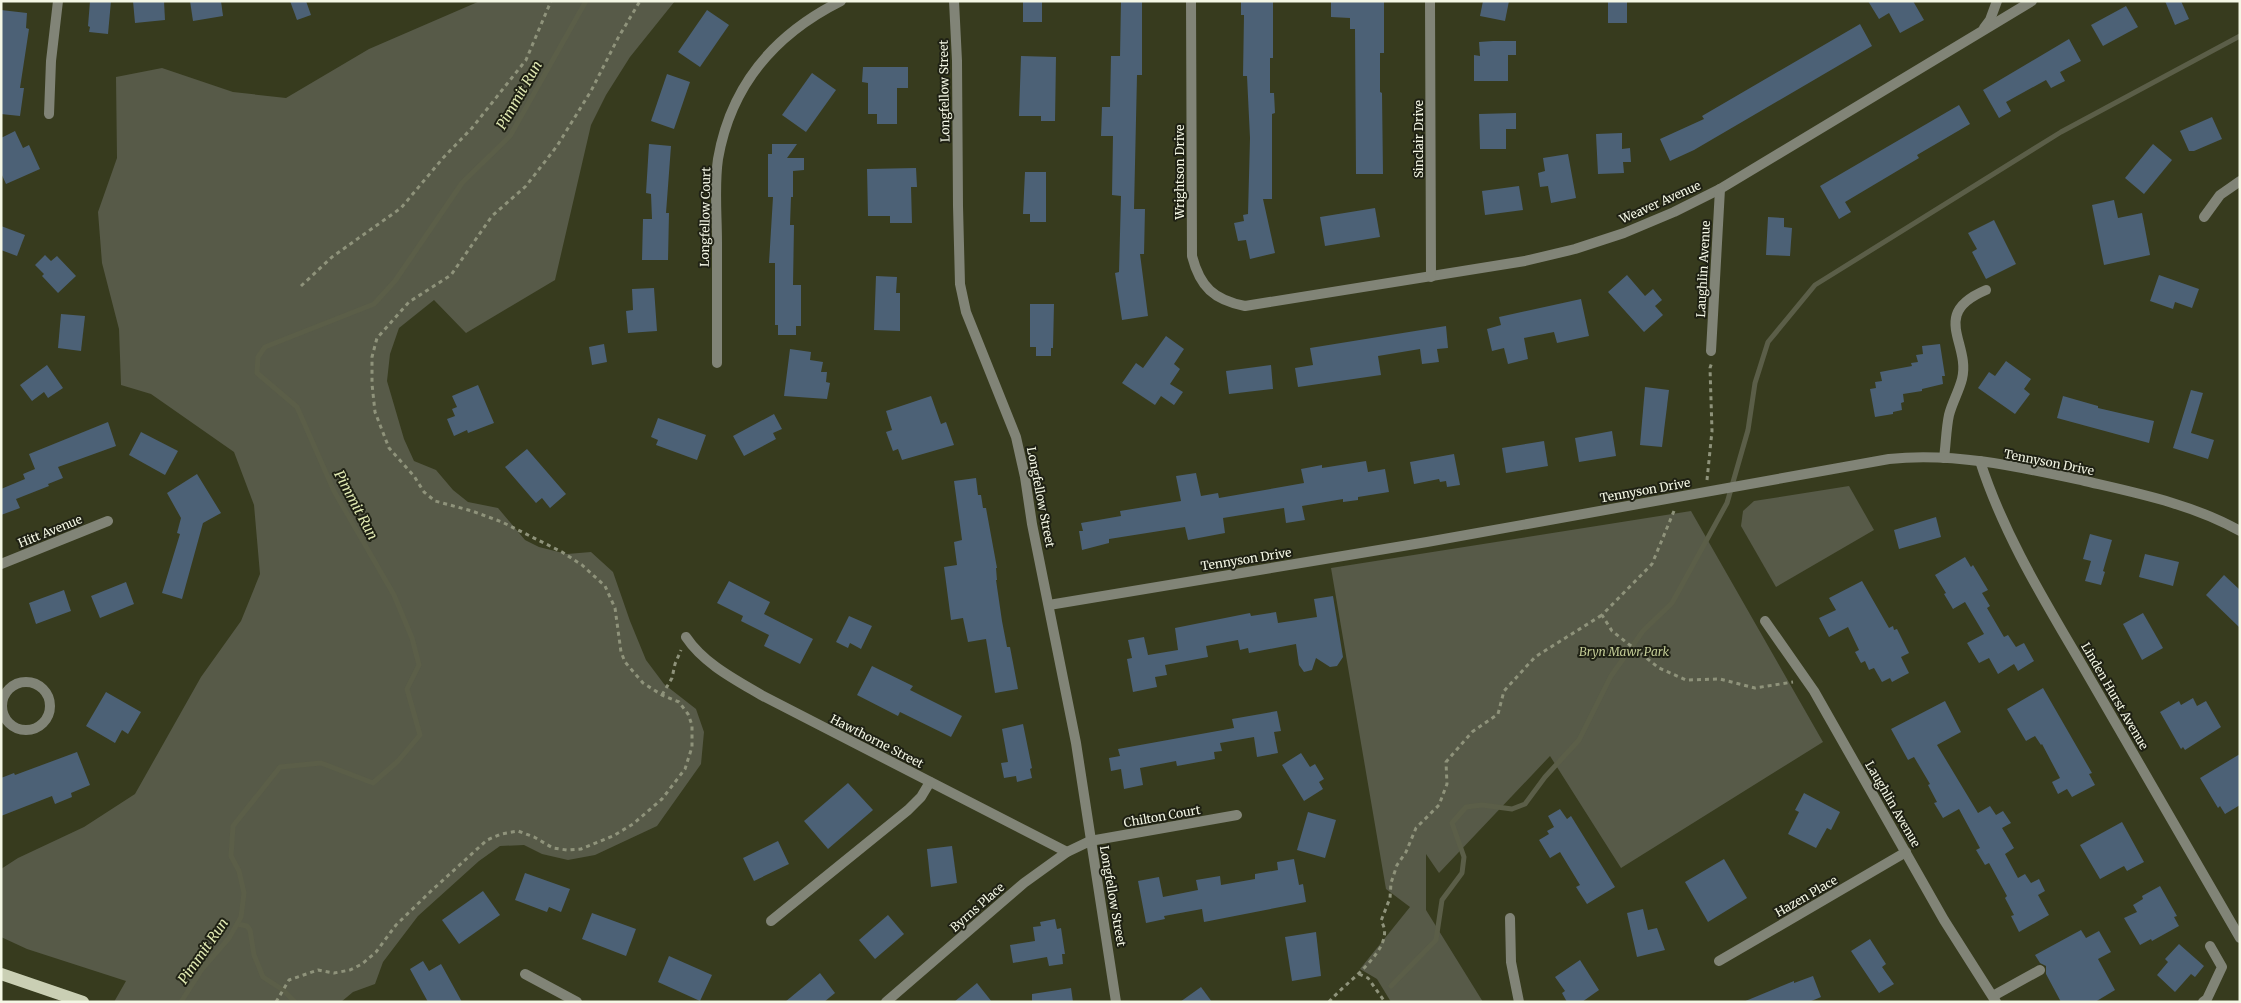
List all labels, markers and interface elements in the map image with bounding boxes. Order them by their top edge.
street label: Longfellow Street [936,39,952,142]
water label: Pimmit Run [492,57,546,133]
street label: Sinclair Drive [1411,100,1426,178]
street label: Wrightson Drive [1172,124,1187,221]
street label: Longfellow Court [697,167,713,267]
street label: Weaver Avenue [1616,177,1703,227]
street label: Laughlin Avenue [1693,220,1713,318]
street label: Longfellow Street [1024,445,1058,549]
street label: Tennyson Drive [2003,446,2095,478]
water label: Pimmit Run [330,467,382,543]
street label: Tennyson Drive [1599,475,1691,505]
street label: Hitt Avenue [16,511,84,551]
street label: Tennyson Drive [1200,544,1292,574]
street label: Linden Hurst Avenue [2078,640,2152,752]
park label: Bryn Mawr Park [1579,644,1669,659]
street label: Hawthorne Street [828,711,926,771]
street label: Laughlin Avenue [1862,758,1924,850]
street label: Chilton Court [1122,802,1202,830]
street label: Longfellow Street [1097,844,1129,948]
street label: Hazen Place [1772,872,1840,920]
street label: Byrns Place [947,879,1007,935]
water label: Pimmit Run [174,915,232,987]

